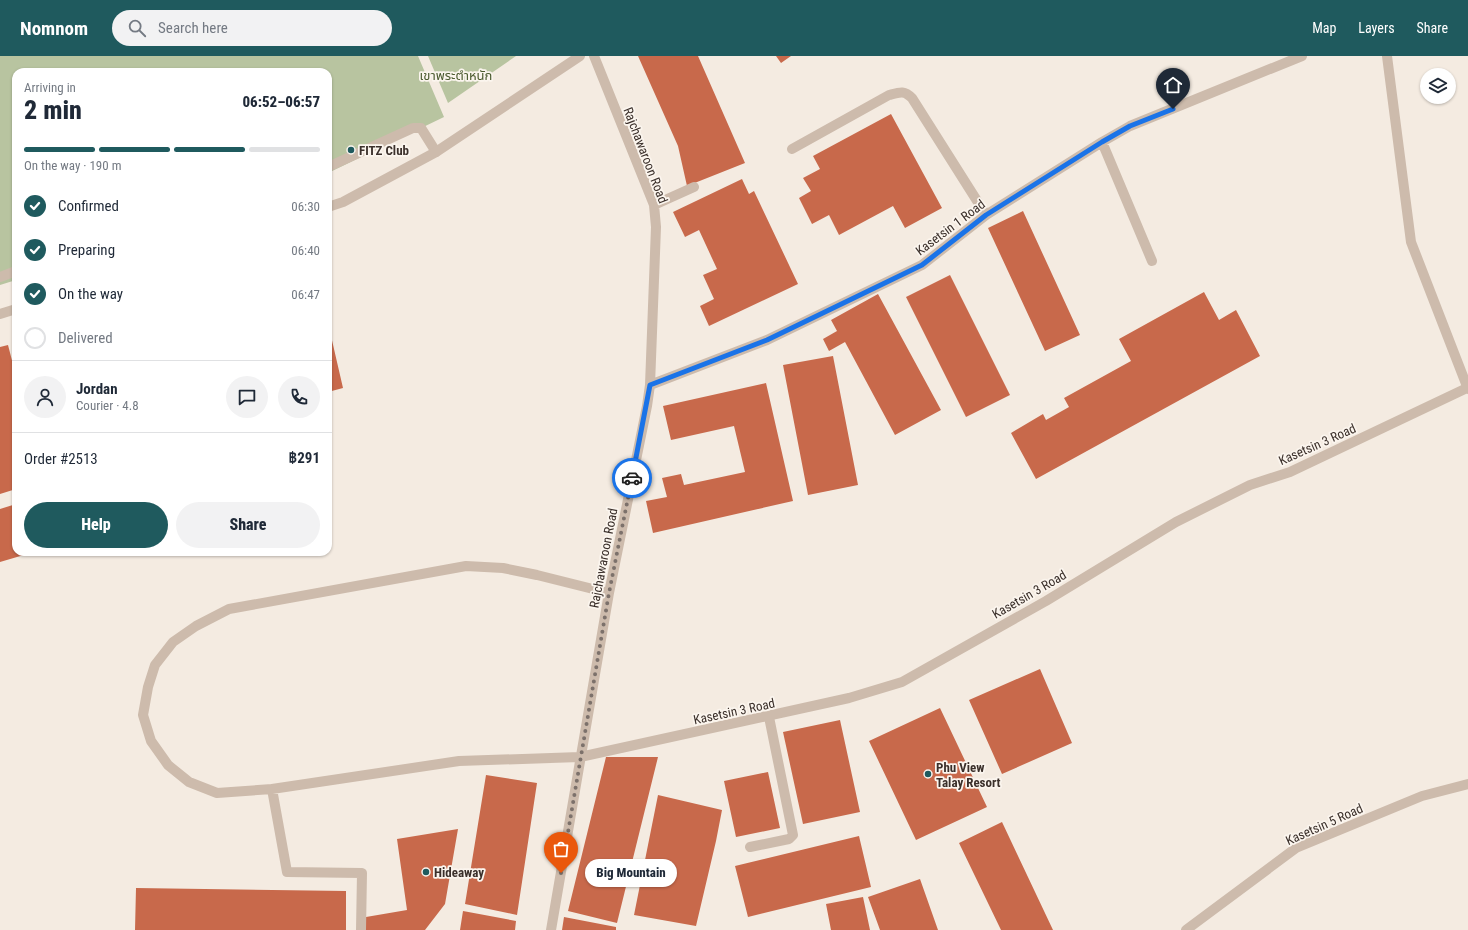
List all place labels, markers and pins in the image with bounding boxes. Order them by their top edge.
pin [1156,68,1190,109]
place label: FITZ Club [359,143,409,158]
marker: FITZ Club [346,145,356,155]
place label: Phu View Talay Resort [936,760,1001,790]
marker: Phu View Talay Resort [923,769,933,779]
pin [544,832,578,873]
callout: Big Mountain [585,859,677,887]
place label: Hideaway [434,865,484,880]
marker: Hideaway [421,867,431,877]

